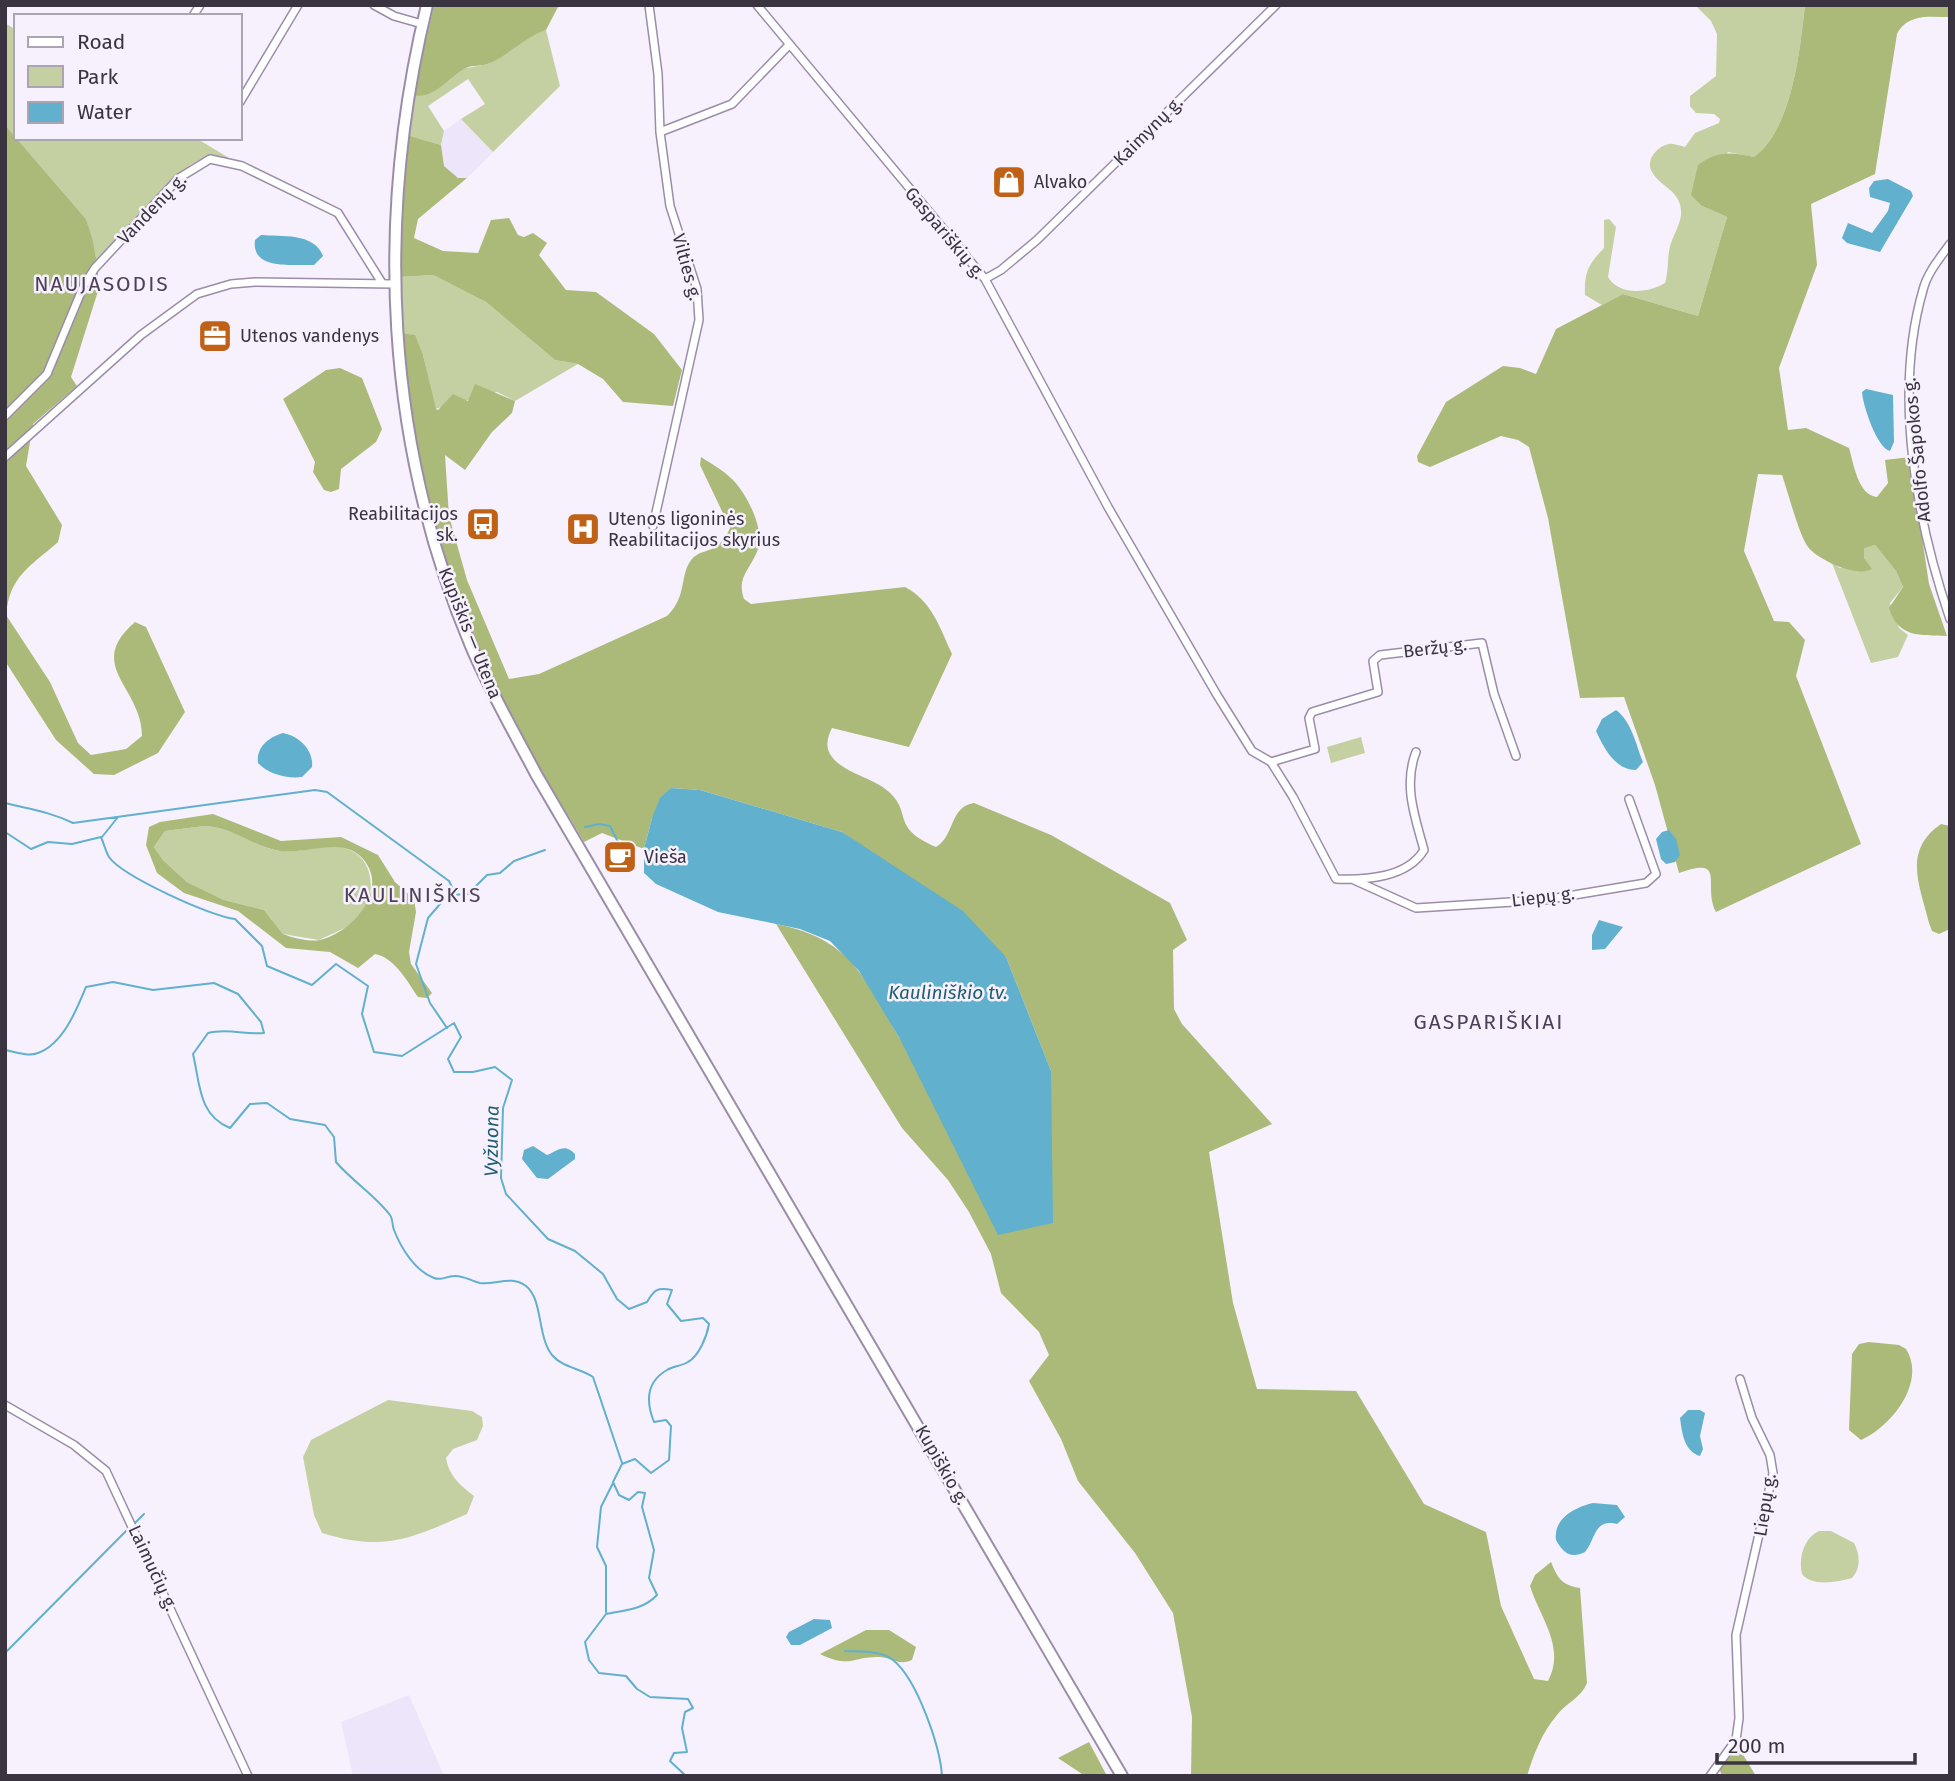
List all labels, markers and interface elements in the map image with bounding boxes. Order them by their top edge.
legend [14,14,242,140]
text: Road [77,29,125,55]
text: Park [77,64,119,90]
street label: Kaimynų g. [1109,92,1187,170]
text: Water [77,99,132,125]
shop icon: Alvako [990,163,1028,201]
street label: Vandenų g. [113,169,191,249]
place label: Alvako [1034,171,1087,193]
street label: Gaspariškių g. [900,183,990,283]
street label: Vilties g. [667,231,707,303]
district label: NAUJASODIS [34,271,170,297]
office icon: Utenos vandenys [196,317,234,355]
place label: Utenos vandenys [240,325,379,347]
street label: Adolfo Šapokos g. [1898,377,1936,523]
place label: Reabilitacijos sk. [348,503,458,546]
bus stop icon: Reabilitacijos sk. [464,505,502,543]
place label: Utenos ligoninės Reabilitacijos skyrius [608,508,780,551]
hospital icon: Utenos ligoninės Reabilitacijos skyrius [564,510,602,548]
street label: Kupiškis — Utena [434,564,506,702]
street label: Beržų g. [1402,633,1468,663]
cafe icon: Vieša [601,838,639,876]
place label: Vieša [644,846,687,868]
district label: KAULINIŠKIS [344,882,482,908]
street label: Liepų g. [1510,882,1576,912]
water label: Kauliniškio tv. [888,981,1008,1004]
district label: GASPARIŠKIAI [1414,1009,1564,1035]
water label: Vyžuona [479,1105,504,1177]
street label: Kupiškio g. [910,1421,974,1509]
street label: Liepų g. [1749,1472,1781,1538]
street label: Laimučių g. [124,1522,182,1614]
scale bar [1717,1722,1915,1766]
text: 200 m [1728,1733,1785,1759]

